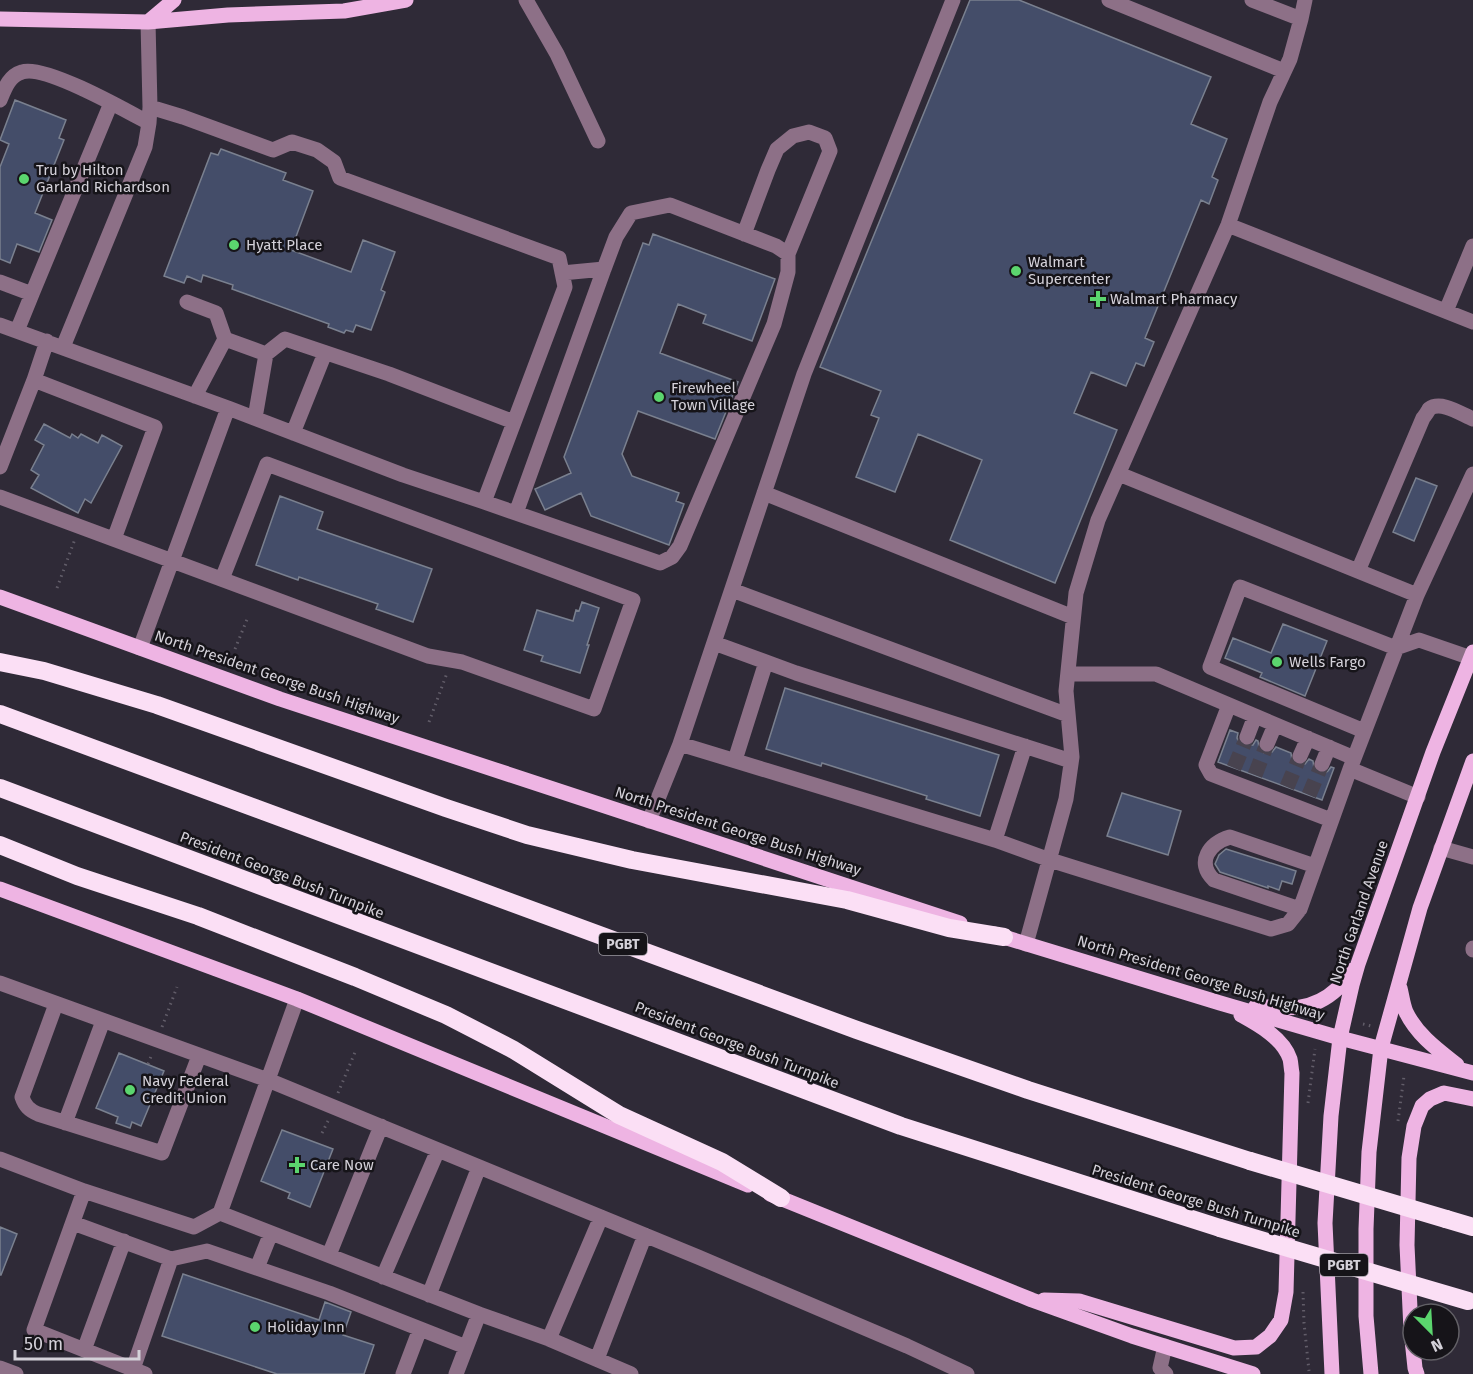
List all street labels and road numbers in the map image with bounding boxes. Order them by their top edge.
street label: North President George Bush Highway [152,627,402,728]
street label: North President George Bush Highway [613,783,864,880]
street label: President George Bush Turnpike [177,828,387,922]
street label: North Garland Avenue [1326,838,1392,986]
street label: North President George Bush Highway [1075,932,1327,1024]
road number: PGBT [599,933,647,955]
street label: President George Bush Turnpike [632,998,842,1092]
street label: President George Bush Turnpike [1090,1161,1302,1241]
road number: PGBT [1320,1254,1368,1276]

